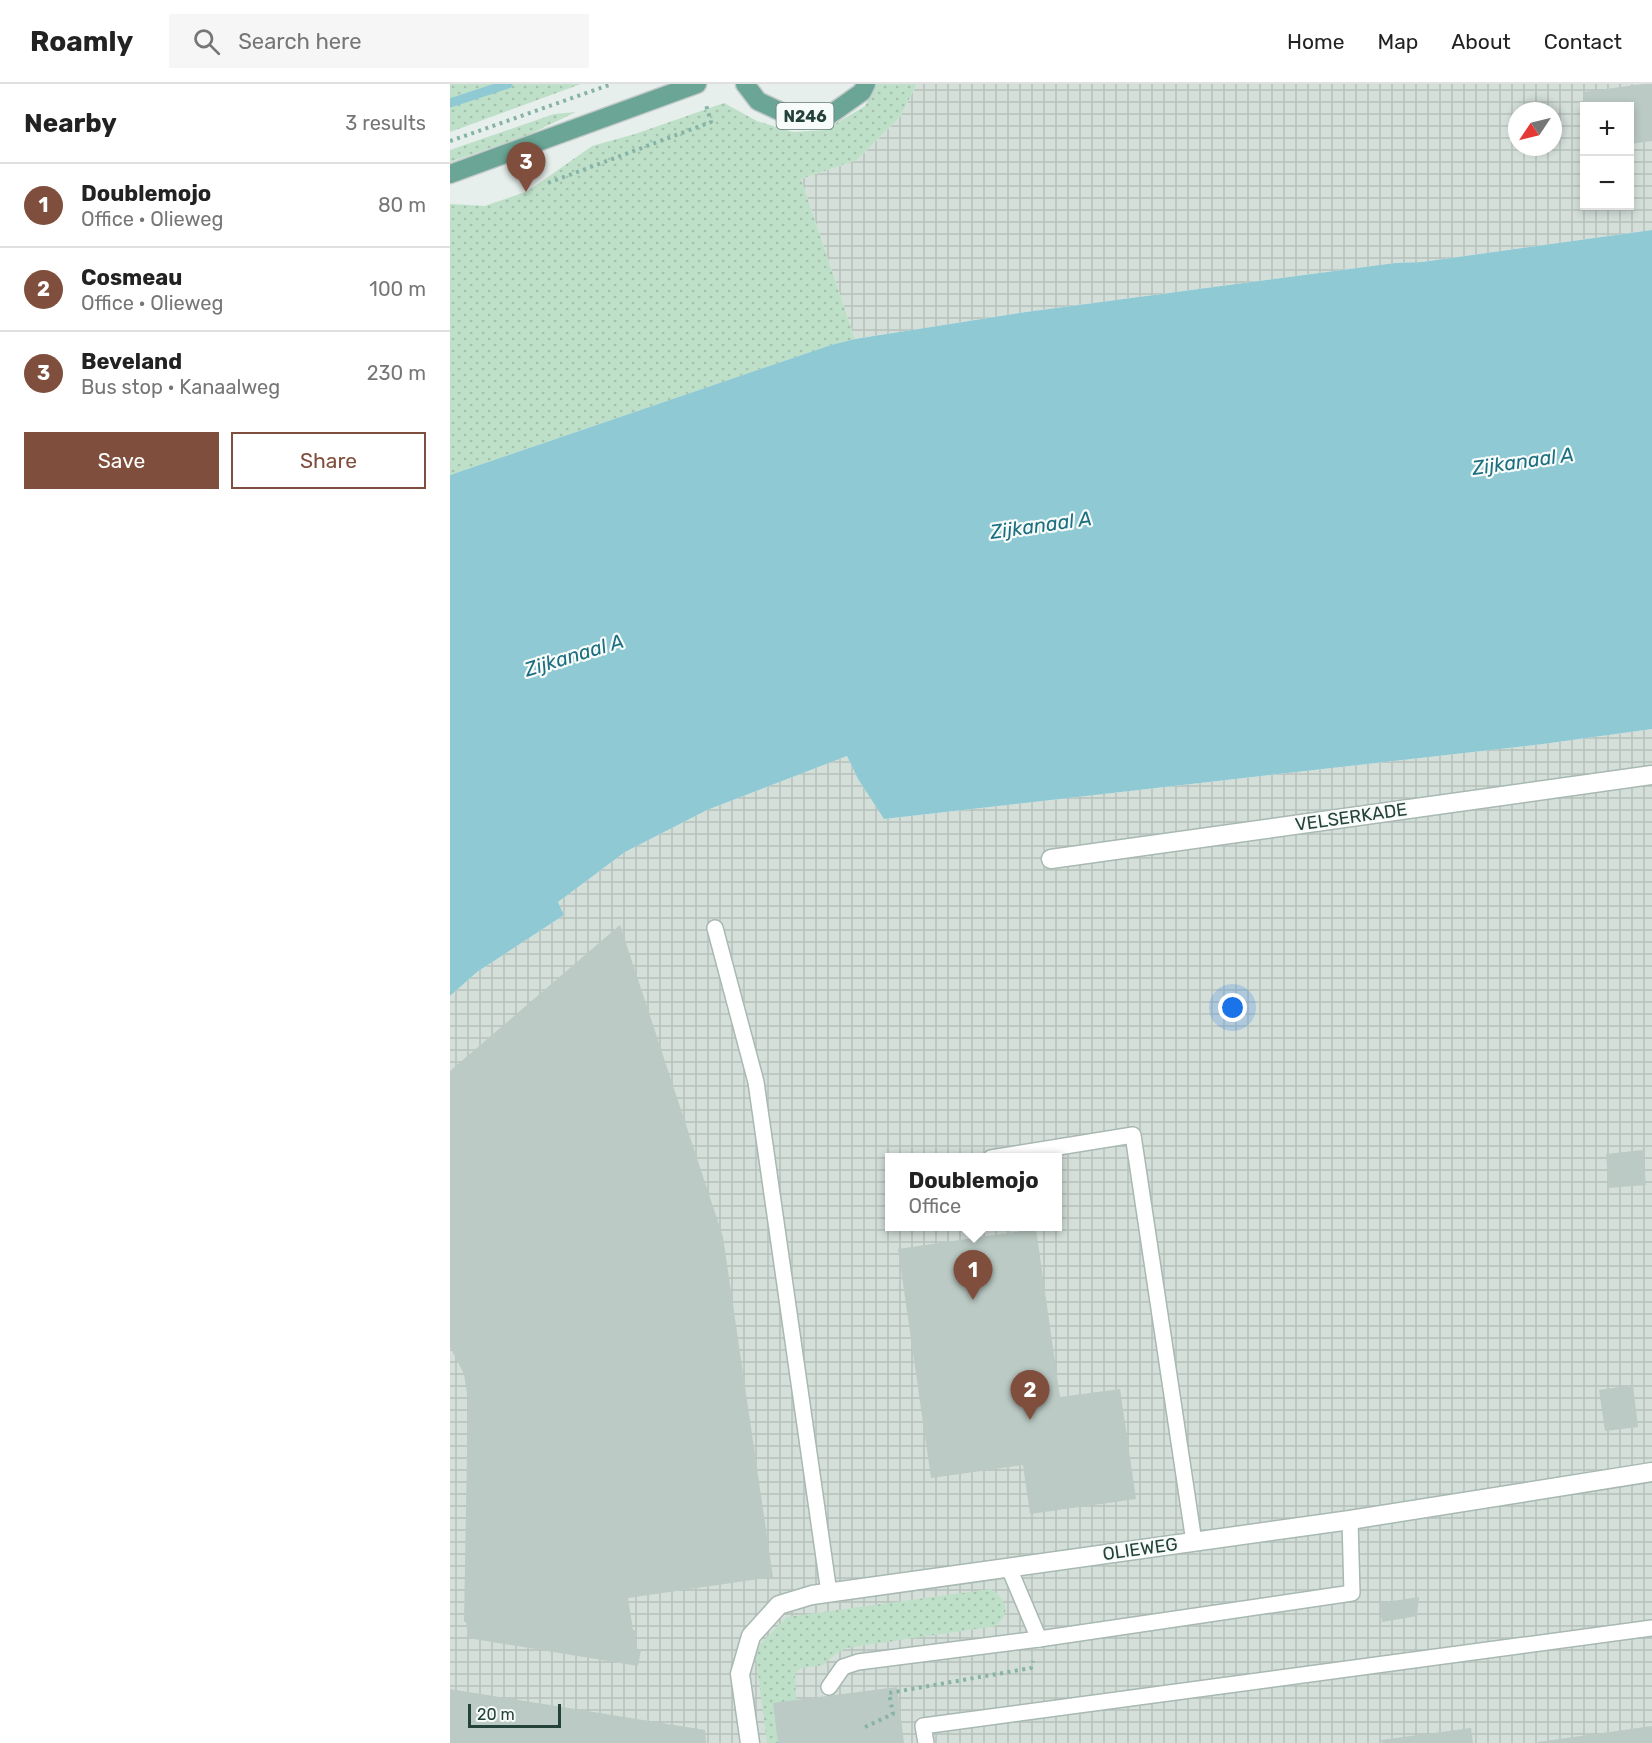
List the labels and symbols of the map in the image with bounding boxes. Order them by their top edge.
north arrow [1508,102,1562,156]
road number: N246 [776,103,834,129]
pin: 3 [506,142,546,192]
water label: Zijkanaal A [1470,442,1575,480]
water label: Zijkanaal A [988,506,1093,544]
water label: Zijkanaal A [521,629,626,682]
street label: VELSERKADE [1294,798,1408,836]
your location [1218,993,1247,1022]
pin: 1 [954,1250,992,1300]
pin: 2 [1010,1370,1050,1420]
street label: OLIEWEG [1101,1533,1179,1565]
scale bar [468,1701,561,1728]

